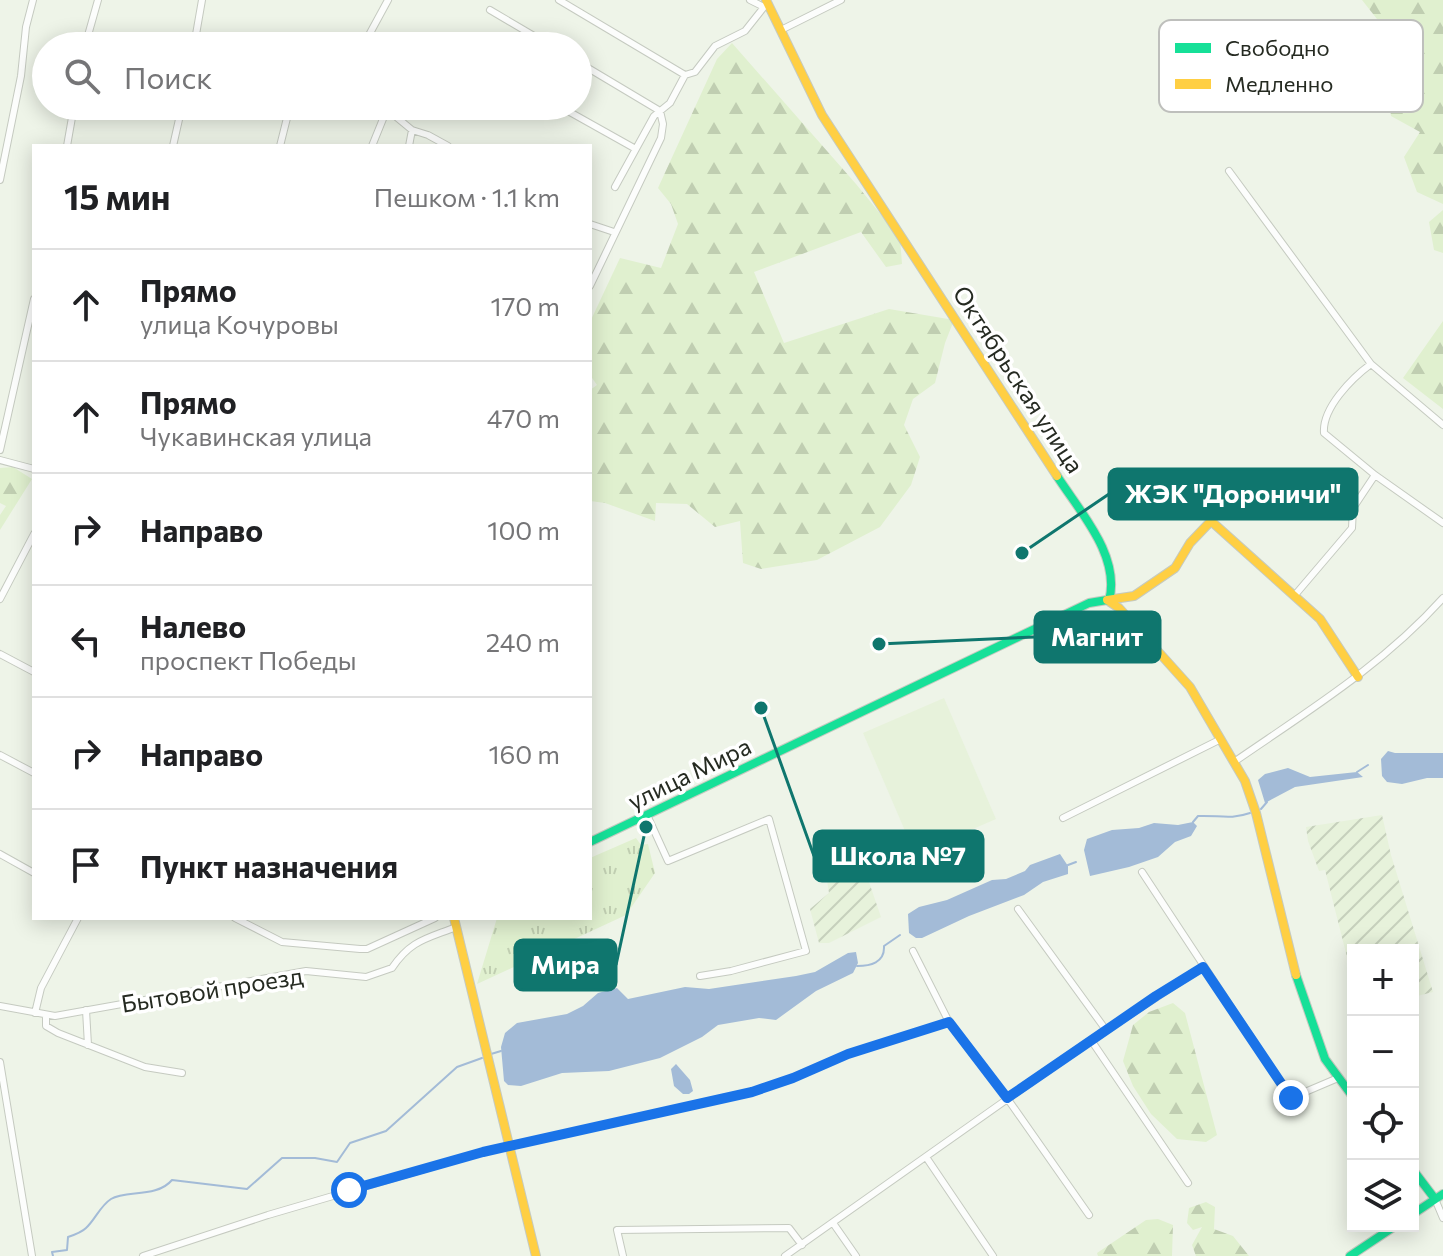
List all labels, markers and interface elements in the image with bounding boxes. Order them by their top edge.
legend [1159,20,1423,112]
search box [32,32,592,120]
text: Свободно [1225,34,1330,61]
icon: search [60,54,104,98]
text: Поиск [124,58,212,95]
text: Медленно [1225,70,1333,97]
text: 15 мин [64,175,170,217]
text: Пешком · 1.1 km [374,181,560,212]
text: Прямо [140,271,237,308]
street label: Октябрьская улица [948,280,1090,478]
icon: ahead [64,283,108,327]
text: 170 m [491,290,560,321]
text: улица Кочуровы [140,308,339,339]
text: Прямо [140,383,237,420]
icon: ahead [64,395,108,439]
text: 470 m [487,402,560,433]
text: Чукавинская улица [140,420,372,451]
callout: ЖЭК "Дороничи" [1109,469,1357,519]
text: ЖЭК "Дороничи" [1125,477,1341,508]
icon: right [64,507,108,551]
text: Направо [140,511,263,548]
text: 100 m [487,514,560,545]
text: Налево [140,607,246,644]
callout: Магнит [1035,612,1160,662]
icon: left [64,619,108,663]
text: Магнит [1051,620,1144,651]
text: 240 m [486,626,560,657]
text: проспект Победы [140,644,357,675]
icon: right [64,731,108,775]
street label: улица Мира [623,731,755,815]
text: Направо [140,735,263,772]
text: 160 m [488,738,560,769]
callout: Школа №7 [814,831,983,881]
text: Школа №7 [830,839,966,870]
icon: arrive [64,843,108,887]
text: Пункт назначения [140,847,398,884]
callout: Мира [515,940,616,990]
map controls [1347,944,1419,1232]
button: + [1347,944,1419,1016]
text: Мира [530,948,600,979]
street label: Бытовой проезд [119,960,305,1018]
button: − [1347,1016,1419,1088]
route end [1273,1080,1309,1116]
button: locate [1347,1088,1419,1160]
button: layers [1347,1160,1419,1232]
route start [331,1172,367,1208]

